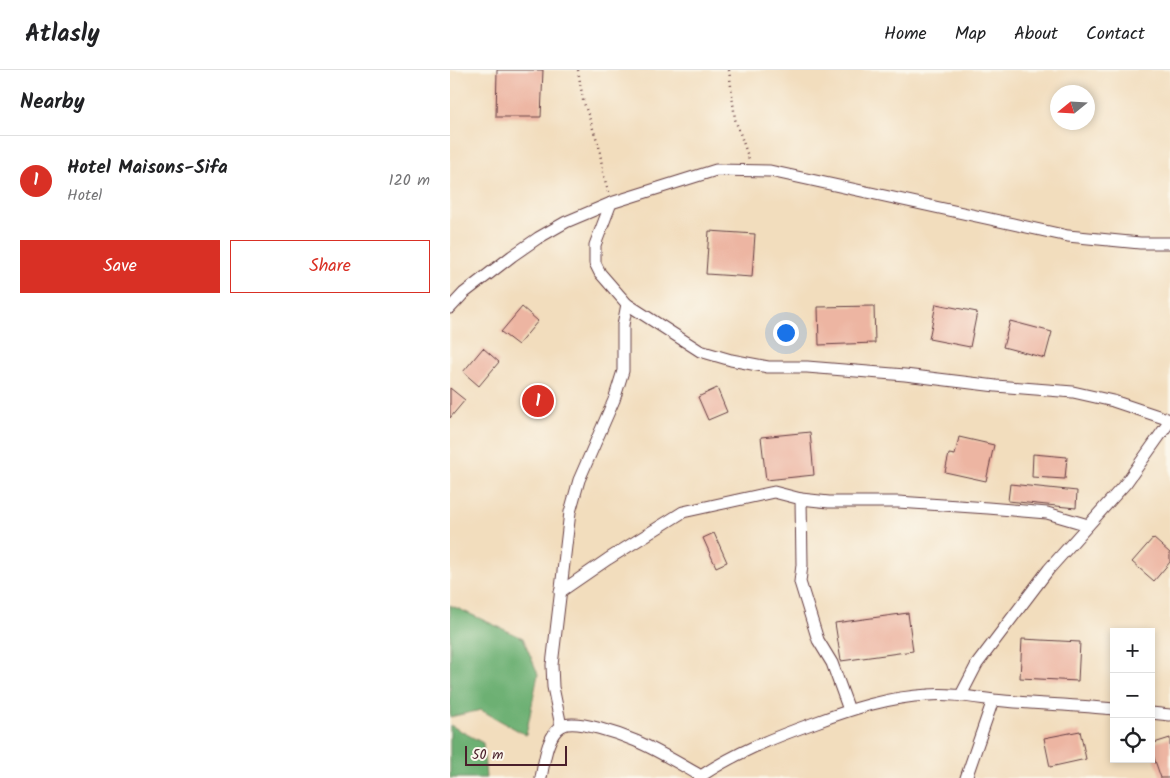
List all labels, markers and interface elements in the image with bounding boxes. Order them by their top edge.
text: Atlasly [25,15,100,54]
text: Home [884,20,927,49]
text: Map [955,20,986,49]
text: About [1014,20,1058,49]
text: Contact [1086,20,1145,49]
north arrow [1050,85,1095,130]
text: Nearby [20,86,85,119]
text: Hotel Maisons-Sifa [67,153,228,183]
text: 1 [34,168,38,193]
text: 120 m [389,168,430,193]
text: Hotel [67,183,102,208]
button: Save [20,240,220,293]
button: Share [230,240,430,293]
your location [773,320,799,346]
pin: 1 [522,382,554,420]
map controls [1110,628,1155,763]
button: + [1110,628,1155,673]
button: − [1110,673,1155,718]
button: locate [1110,718,1155,763]
scale bar [465,743,568,766]
text: 50 m [472,744,503,766]

